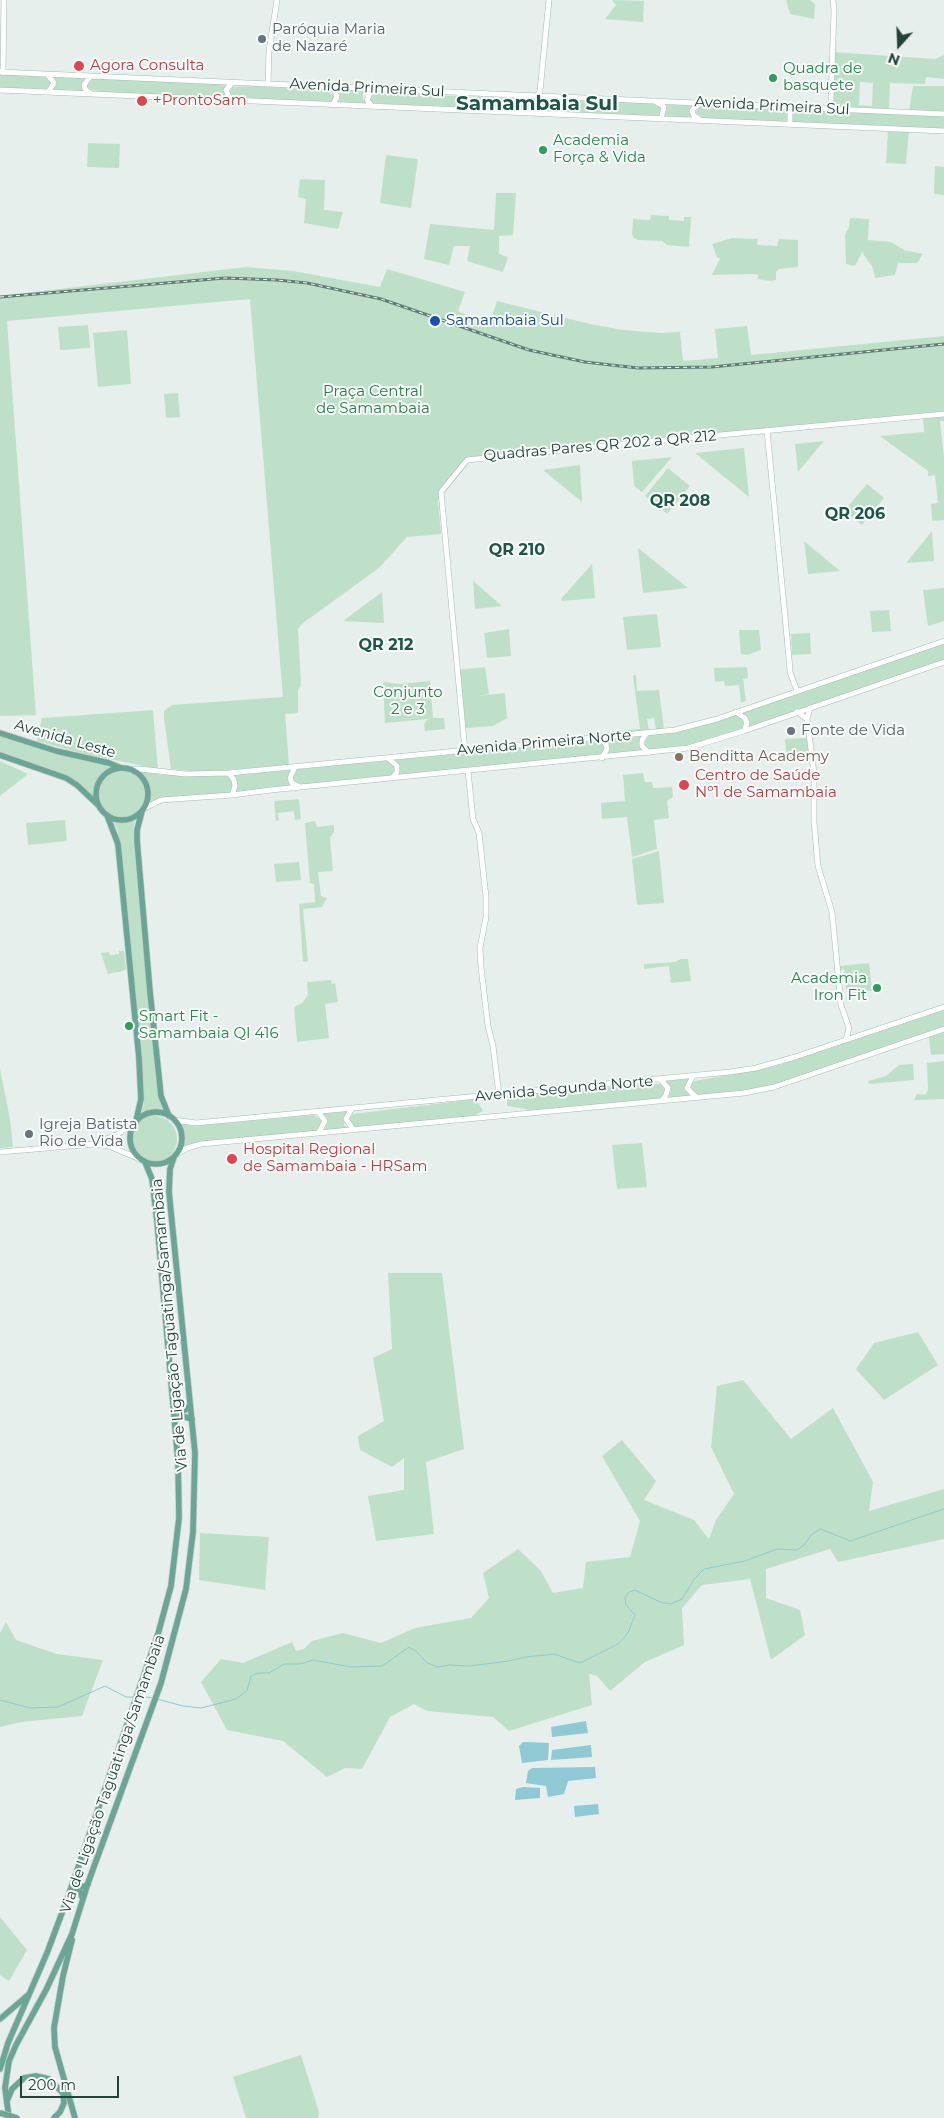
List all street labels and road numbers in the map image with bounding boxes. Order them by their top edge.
street label: Avenida Primeira Sul [289,75,445,101]
street label: Avenida Primeira Sul [694,93,850,119]
street label: Quadras Pares QR 202 a QR 212 [483,427,717,465]
street label: Avenida Leste [12,716,118,762]
street label: Avenida Primeira Norte [456,726,632,760]
street label: Avenida Segunda Norte [474,1072,654,1106]
street label: Via de Ligação Taguatinga/Samambaia [148,1178,192,1472]
street label: Via de Ligação Taguatinga/Samambaia [57,1632,169,1916]

